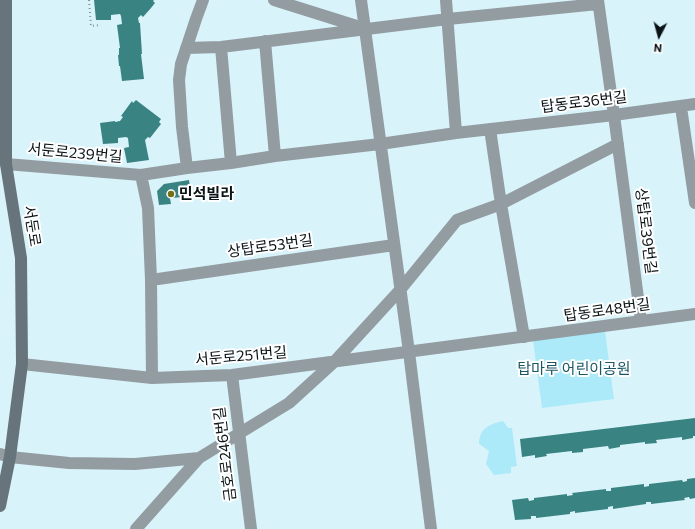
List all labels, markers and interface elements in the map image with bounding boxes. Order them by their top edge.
north arrow [639,16,679,56]
text: N [653,42,662,55]
street label: 탑동로36번길 [540,88,628,116]
street label: 서둔로239번길 [27,140,123,166]
place label: 민석빌라 [179,185,234,203]
street label: 상탑로39번길 [632,187,660,275]
marker: 민석빌라 [166,189,176,199]
street label: 서둔로 [20,204,44,248]
street label: 상탑로53번길 [226,231,314,261]
street label: 탑동로48번길 [563,295,651,325]
street label: 서둔로251번길 [194,343,288,369]
park label: 탑마루 어린이공원 [517,360,631,378]
street label: 금호로246번길 [210,406,240,502]

